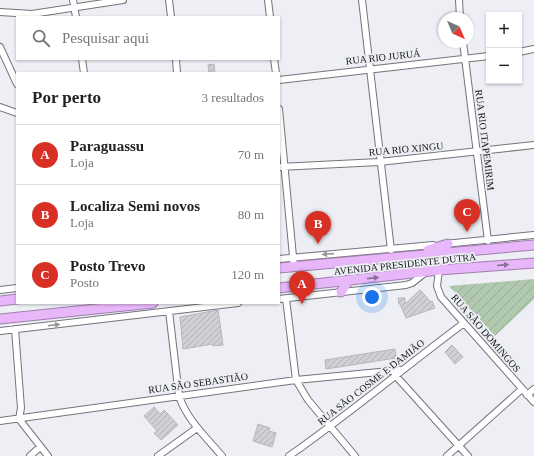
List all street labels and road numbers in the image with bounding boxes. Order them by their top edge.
street label: RUA RIO JURUÁ [345,48,422,66]
street label: RUA RIO ITAPEMIRIM [473,89,497,191]
street label: RUA RIO XINGU [368,140,445,158]
street label: AVENIDA PRESIDENTE DUTRA [333,251,478,277]
street label: RUA SÃO DOMINGOS [449,292,523,374]
street label: RUA SÃO COSME E DAMIÃO [316,337,426,427]
street label: RUA SÃO SEBASTIÃO [147,371,249,395]

